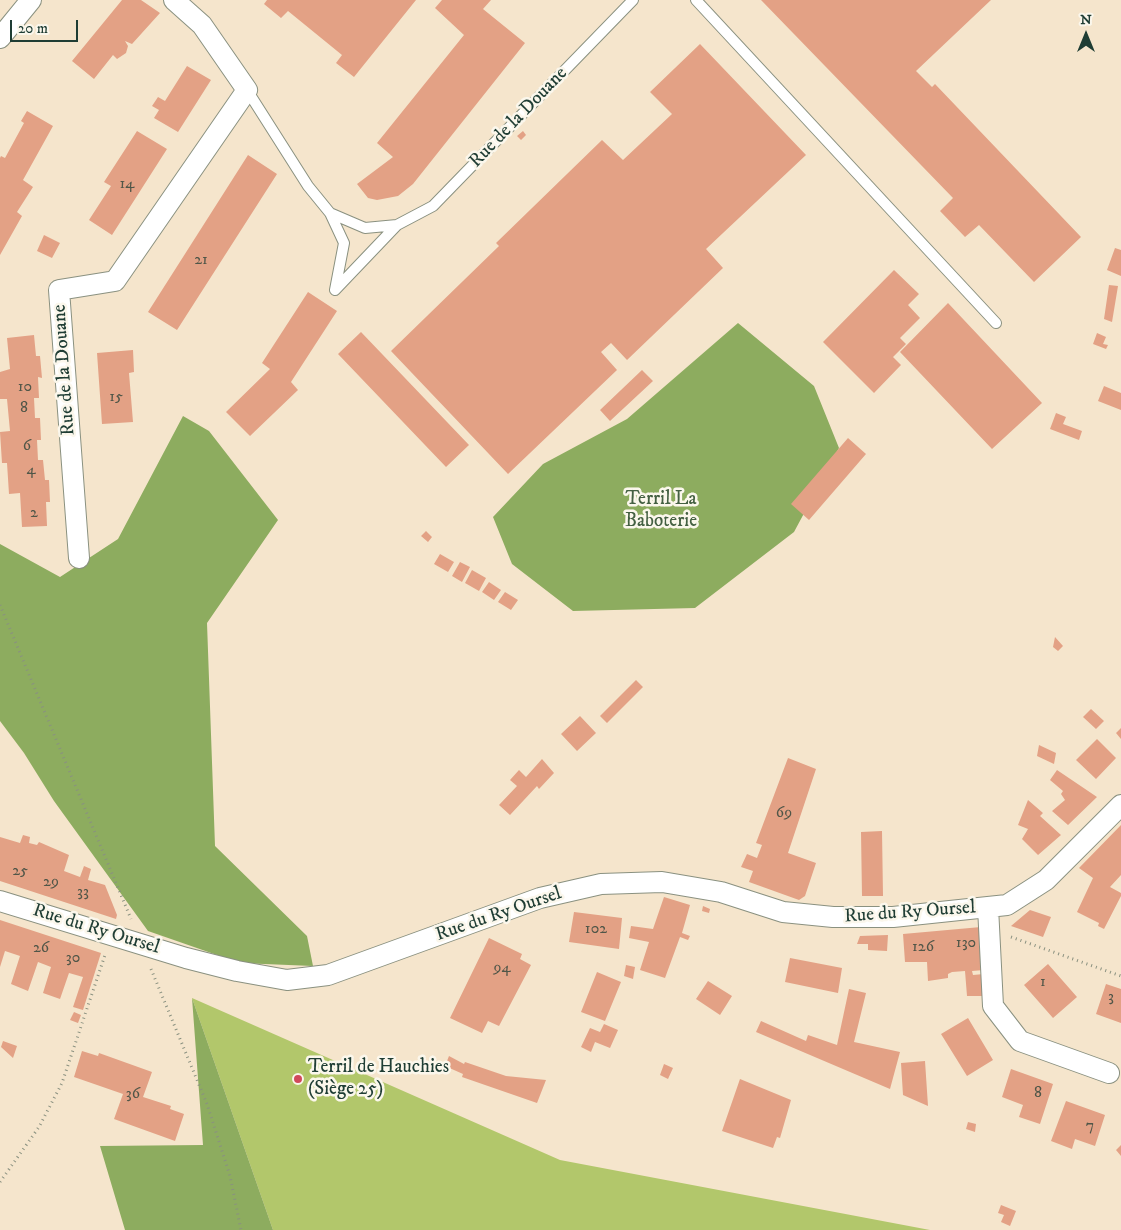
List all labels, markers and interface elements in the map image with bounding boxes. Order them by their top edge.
scale bar [12,10,80,42]
north arrow [1061,10,1111,60]
text: N [1080,11,1092,29]
text: 20 m [18,19,48,38]
street label: Rue de la Douane [465,63,573,173]
house number: 14 [119,175,135,195]
house number: 21 [194,251,208,271]
street label: Rue de la Douane [49,304,81,436]
house number: 10 [18,378,32,398]
house number: 15 [109,388,123,408]
house number: 8 [20,399,28,419]
house number: 6 [23,437,31,457]
house number: 4 [26,461,36,481]
park label: Terril La Baboterie [625,489,697,533]
house number: 2 [30,504,38,524]
house number: 69 [776,804,792,824]
house number: 25 [12,862,28,882]
house number: 29 [43,873,59,893]
house number: 33 [77,883,89,903]
street label: Rue du Ry Oursel [433,883,565,947]
street label: Rue du Ry Oursel [844,897,976,929]
street label: Rue du Ry Oursel [30,900,162,960]
house number: 102 [585,920,607,940]
house number: 130 [956,934,976,954]
house number: 126 [912,938,934,958]
house number: 26 [33,939,49,959]
house number: 30 [66,949,80,969]
house number: 94 [493,959,511,979]
house number: 1 [1040,973,1046,993]
house number: 3 [1108,988,1114,1008]
place label: Terril de Hauchies (Siège 25) [308,1057,449,1101]
marker: Terril de Hauchies (Siège 25) [292,1073,304,1085]
house number: 8 [1034,1084,1042,1104]
house number: 36 [126,1085,140,1105]
house number: 7 [1086,1117,1094,1137]

